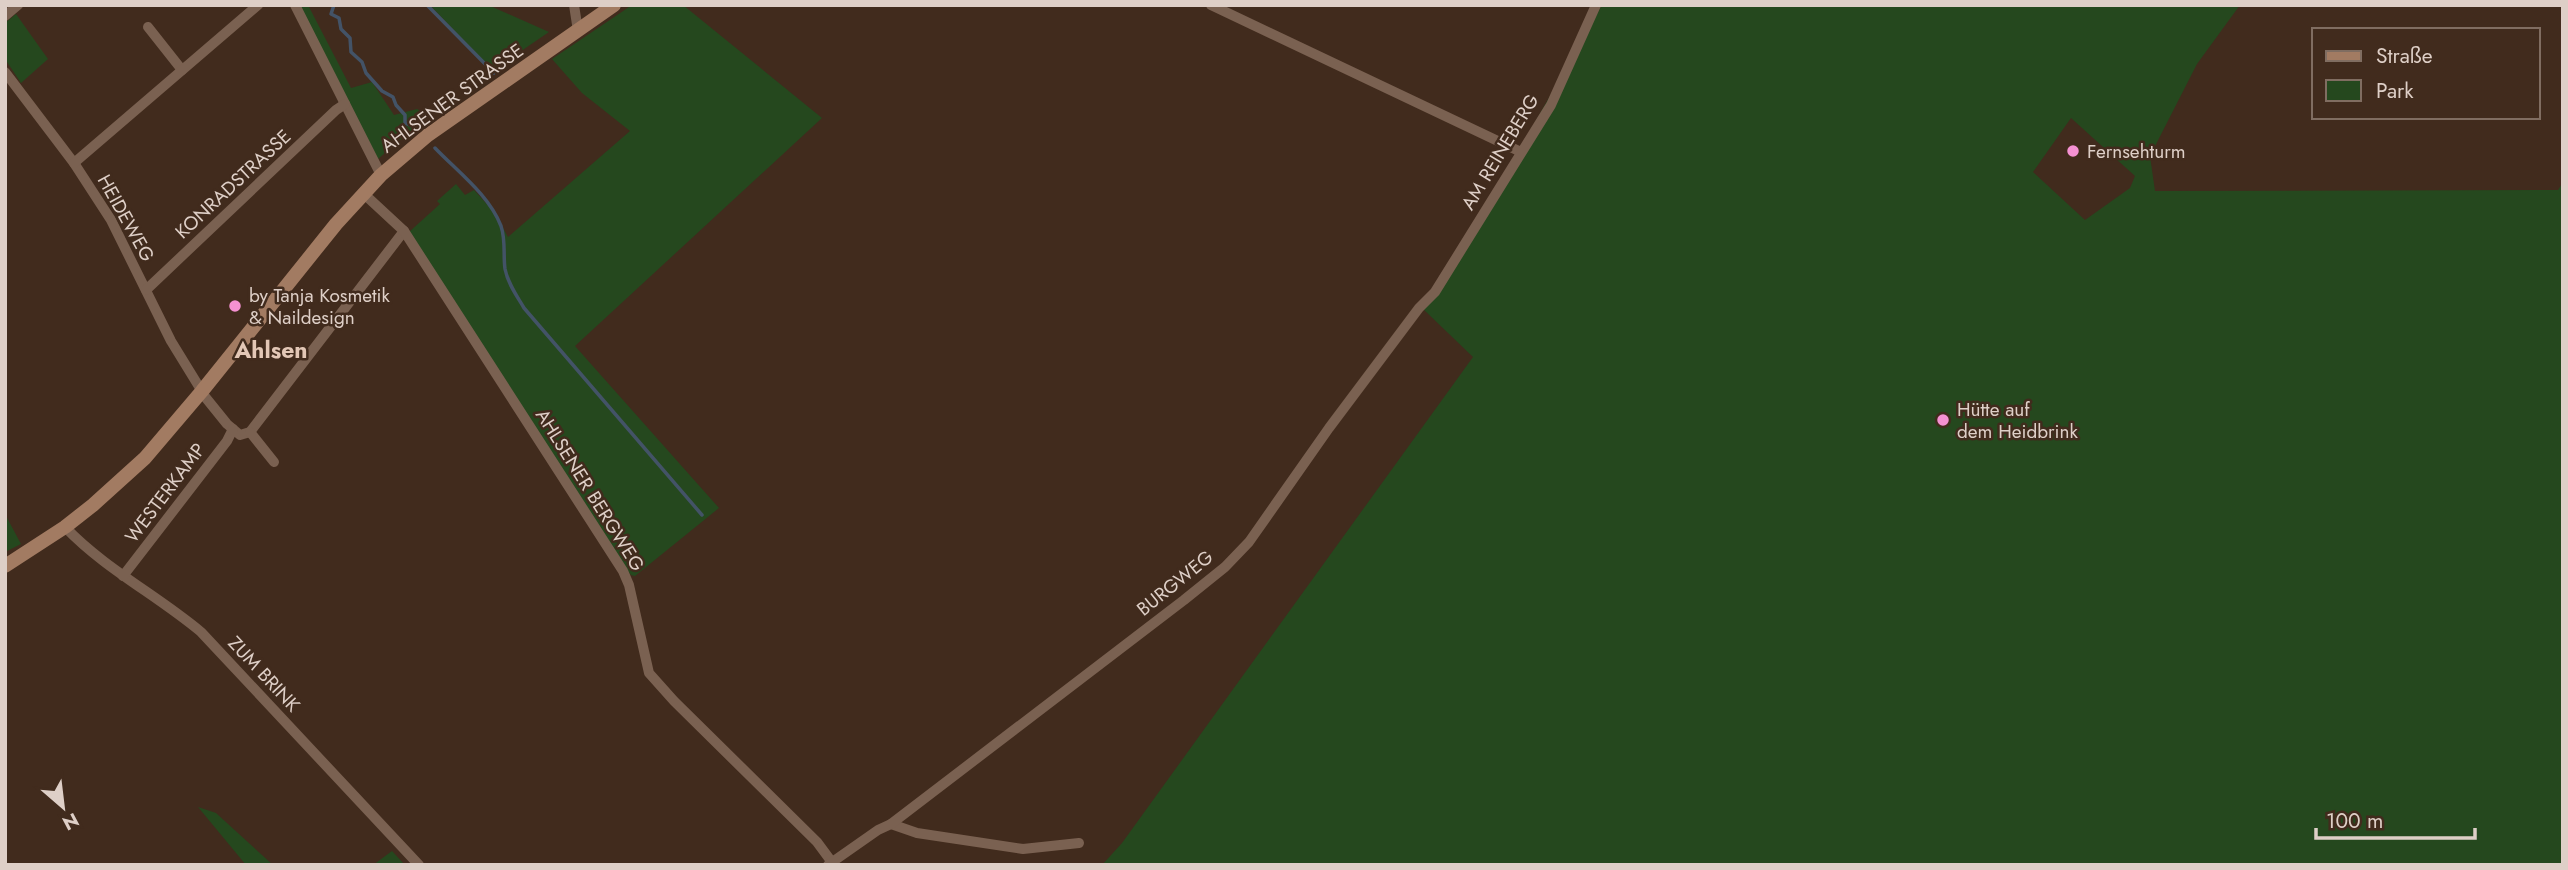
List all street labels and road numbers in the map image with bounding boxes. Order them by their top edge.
street label: AHLSENER STRASSE [375,37,529,159]
street label: AM REINEBERG [1455,89,1545,215]
street label: KONRADSTRASSE [169,123,297,245]
street label: HEIDEWEG [91,169,161,267]
street label: AHLSENER BERGWEG [529,404,651,576]
street label: WESTERKAMP [119,437,211,549]
street label: BURGWEG [1131,544,1219,622]
street label: ZUM BRINK [222,630,306,718]

